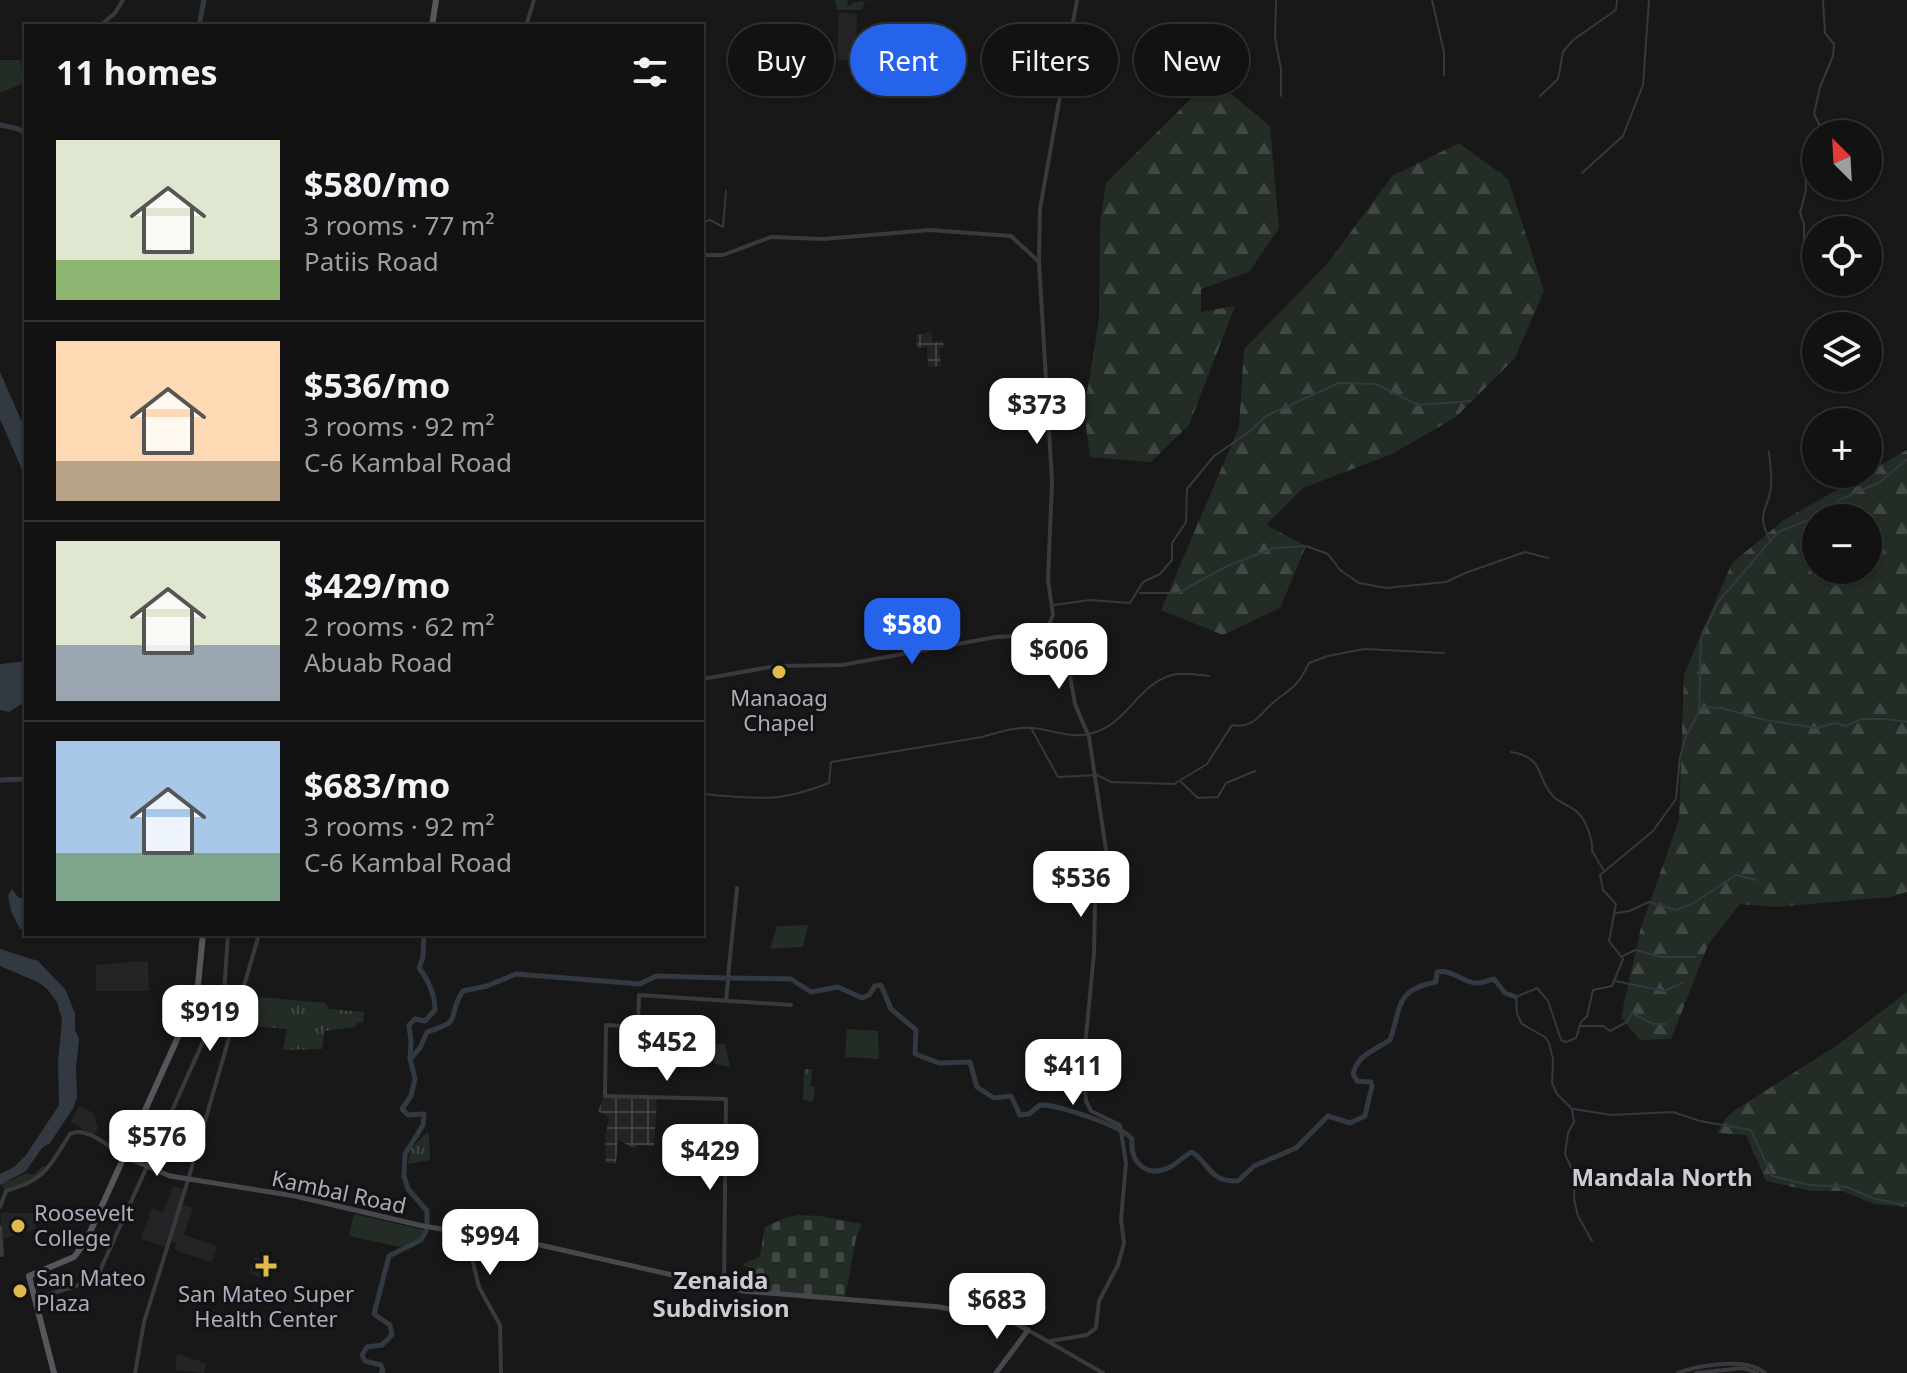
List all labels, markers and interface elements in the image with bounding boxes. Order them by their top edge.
chip: Buy [728,24,834,96]
chip: Rent [850,24,966,96]
chip: Filters [982,24,1118,96]
chip: New [1134,24,1249,96]
text: 11 homes [56,49,218,95]
icon: filters [628,50,672,94]
north arrow [1802,120,1882,200]
map controls [1802,120,1882,584]
text: $580/mo [304,161,450,207]
icon: home [120,172,216,268]
text: 3 rooms · 77 m² [304,207,494,243]
button: locate [1802,216,1882,296]
text: Patiis Road [304,243,439,279]
button: layers [1802,312,1882,392]
text: $536/mo [304,362,450,408]
icon: home [120,373,216,469]
pin: $373 [990,378,1084,446]
text: $373 [1007,386,1067,422]
text: 3 rooms · 92 m² [304,408,494,444]
button: + [1802,408,1882,488]
text: C-6 Kambal Road [304,444,512,480]
button: − [1802,504,1882,584]
text: $429/mo [304,562,450,608]
icon: home [120,573,216,669]
pin: $580 [865,598,959,666]
text: $580 [882,606,942,642]
text: 2 rooms · 62 m² [304,608,494,644]
pin: $606 [1012,623,1106,691]
text: $606 [1029,631,1089,667]
text: Abuab Road [304,644,453,680]
marker: Manaoag Chapel [770,663,788,681]
place label: Manaoag Chapel [730,682,828,737]
text: $683/mo [304,762,450,808]
icon: home [120,773,216,869]
text: 3 rooms · 92 m² [304,808,494,844]
text: C-6 Kambal Road [304,844,512,880]
pin: $536 [1034,851,1128,919]
text: $536 [1051,859,1111,895]
pin: $919 [163,985,257,1053]
text: $919 [180,993,240,1029]
pin: $452 [620,1015,714,1083]
text: $452 [637,1023,697,1059]
pin: $411 [1026,1039,1120,1107]
text: $411 [1043,1047,1103,1083]
pin: $576 [110,1110,204,1178]
text: $576 [127,1118,187,1154]
pin: $429 [663,1124,757,1192]
text: $429 [680,1132,740,1168]
district label: Mandala North [1571,1160,1753,1193]
street label: Kambal Road [269,1162,409,1220]
place label: Roosevelt College [34,1197,134,1252]
pin: $994 [443,1209,537,1277]
marker: Roosevelt College [9,1217,27,1235]
text: $994 [460,1217,520,1253]
marker: San Mateo Super Health Center [255,1255,277,1277]
place label: San Mateo Plaza [36,1262,146,1317]
district label: Zenaida Subdivision [652,1263,790,1324]
pin: $683 [950,1273,1044,1341]
place label: San Mateo Super Health Center [178,1278,354,1333]
text: $683 [967,1281,1027,1317]
marker: San Mateo Plaza [11,1282,29,1300]

